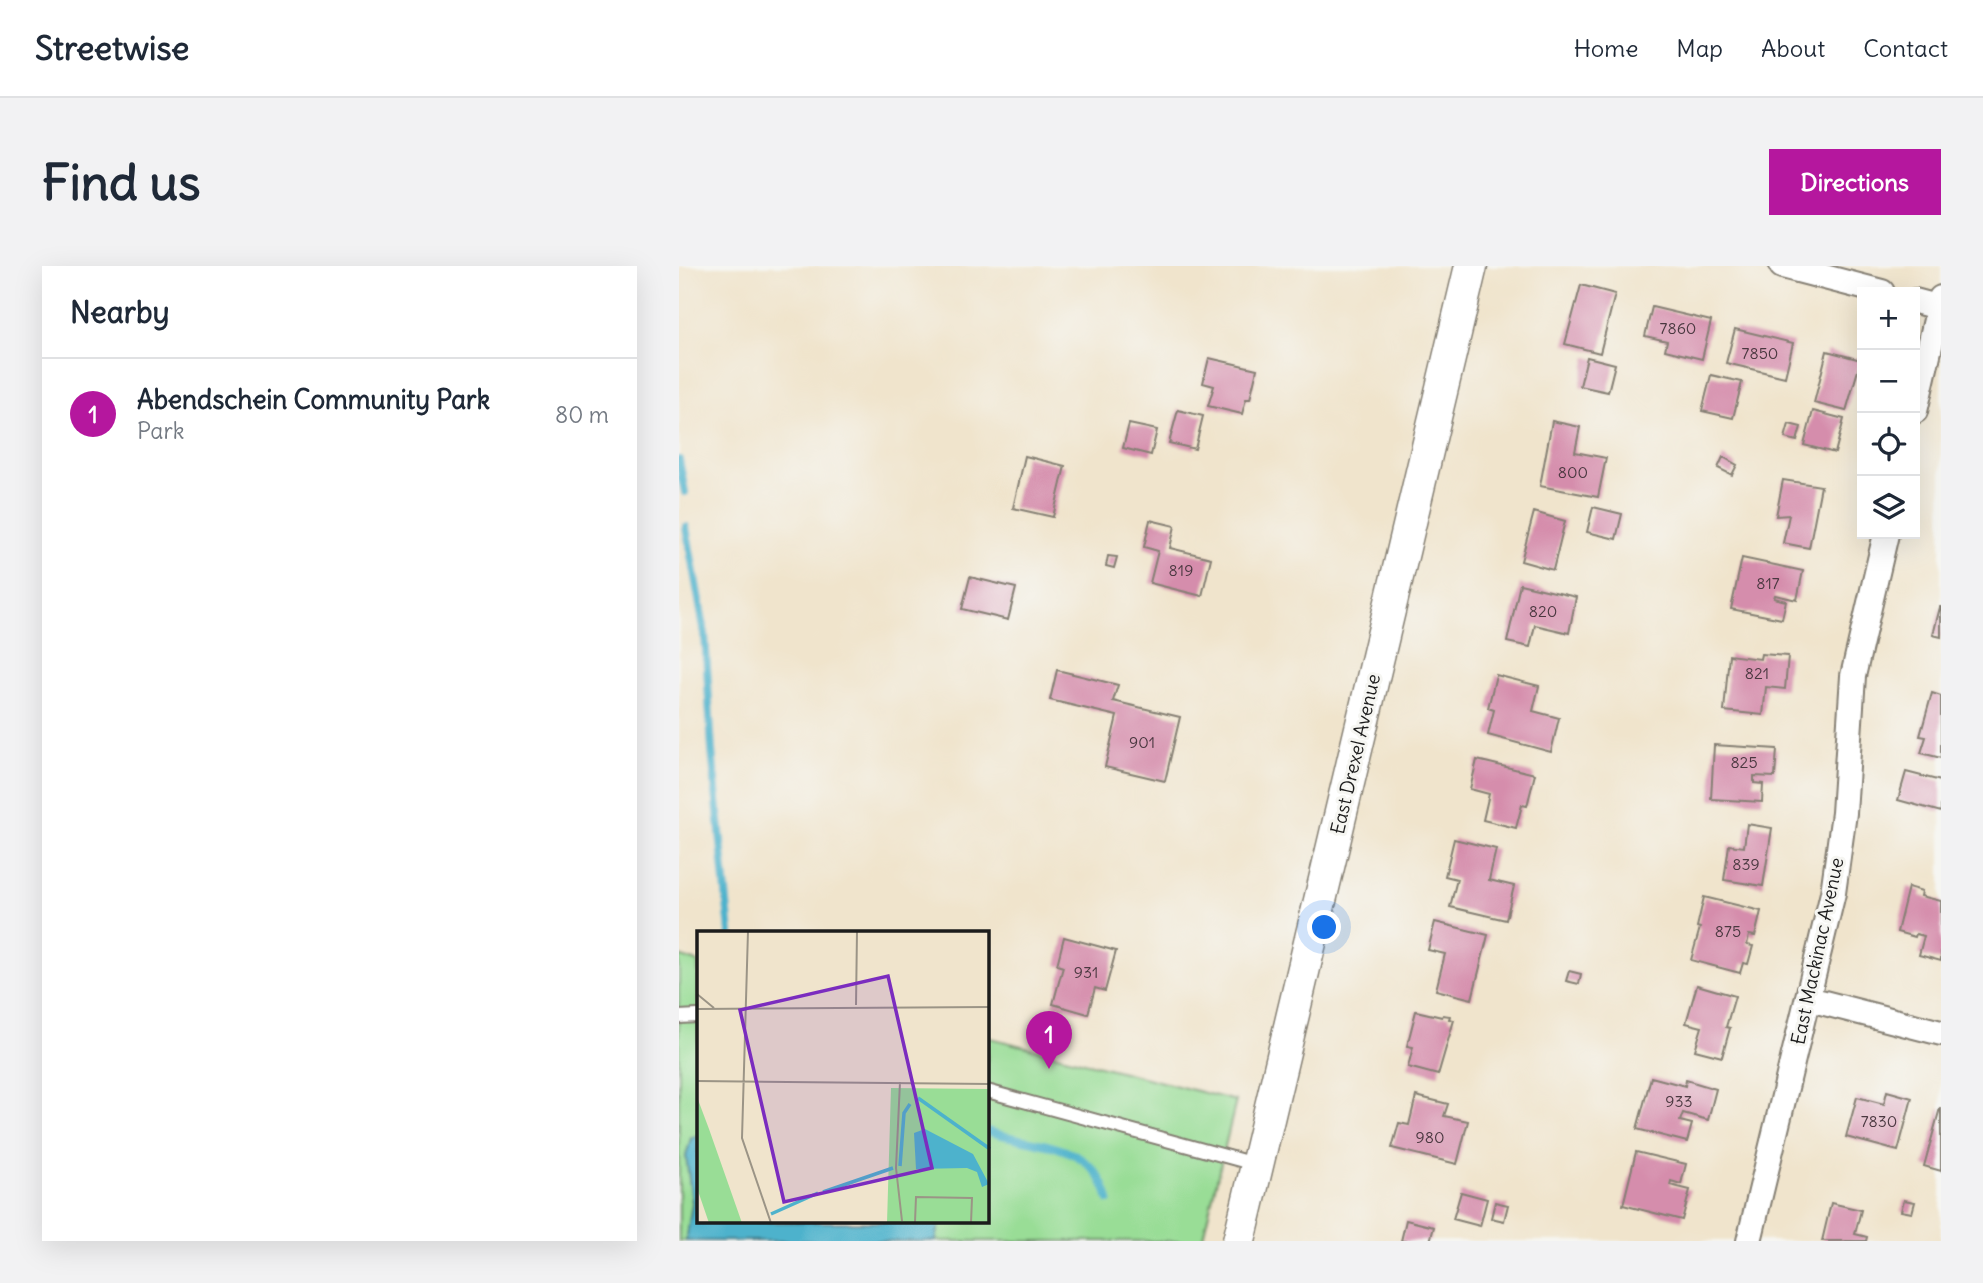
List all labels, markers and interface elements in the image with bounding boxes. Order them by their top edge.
text: Streetwise [35,27,189,69]
text: Home [1574,33,1638,63]
text: Map [1676,33,1723,63]
text: About [1761,33,1825,63]
text: Contact [1863,33,1948,63]
button: Directions [1769,149,1941,215]
text: Find us [42,152,200,213]
map controls [1857,287,1920,539]
button: + [1857,287,1920,350]
text: Nearby [70,293,170,331]
house number: 7860 [1660,318,1696,338]
house number: 7850 [1742,343,1778,363]
button: − [1857,350,1920,413]
text: Abendschein Community Park [137,383,490,416]
text: 1 [88,400,98,429]
text: 80 m [555,400,609,429]
button: locate [1857,413,1920,476]
text: Park [137,416,185,445]
house number: 800 [1558,462,1588,482]
button: layers [1857,476,1920,539]
house number: 819 [1169,560,1193,580]
house number: 817 [1756,573,1780,593]
house number: 820 [1529,601,1557,621]
house number: 821 [1745,663,1769,683]
street label: East Drexel Avenue [1325,672,1385,836]
house number: 901 [1129,732,1155,752]
house number: 825 [1730,752,1758,772]
house number: 839 [1732,854,1760,874]
street label: East Mackinac Avenue [1785,855,1849,1047]
your location [1307,910,1341,944]
house number: 875 [1715,921,1741,941]
inset map [697,931,989,1224]
house number: 931 [1074,962,1098,982]
pin: 1 [1026,1011,1072,1069]
house number: 933 [1665,1091,1693,1111]
house number: 7830 [1861,1111,1897,1131]
house number: 980 [1416,1127,1444,1147]

